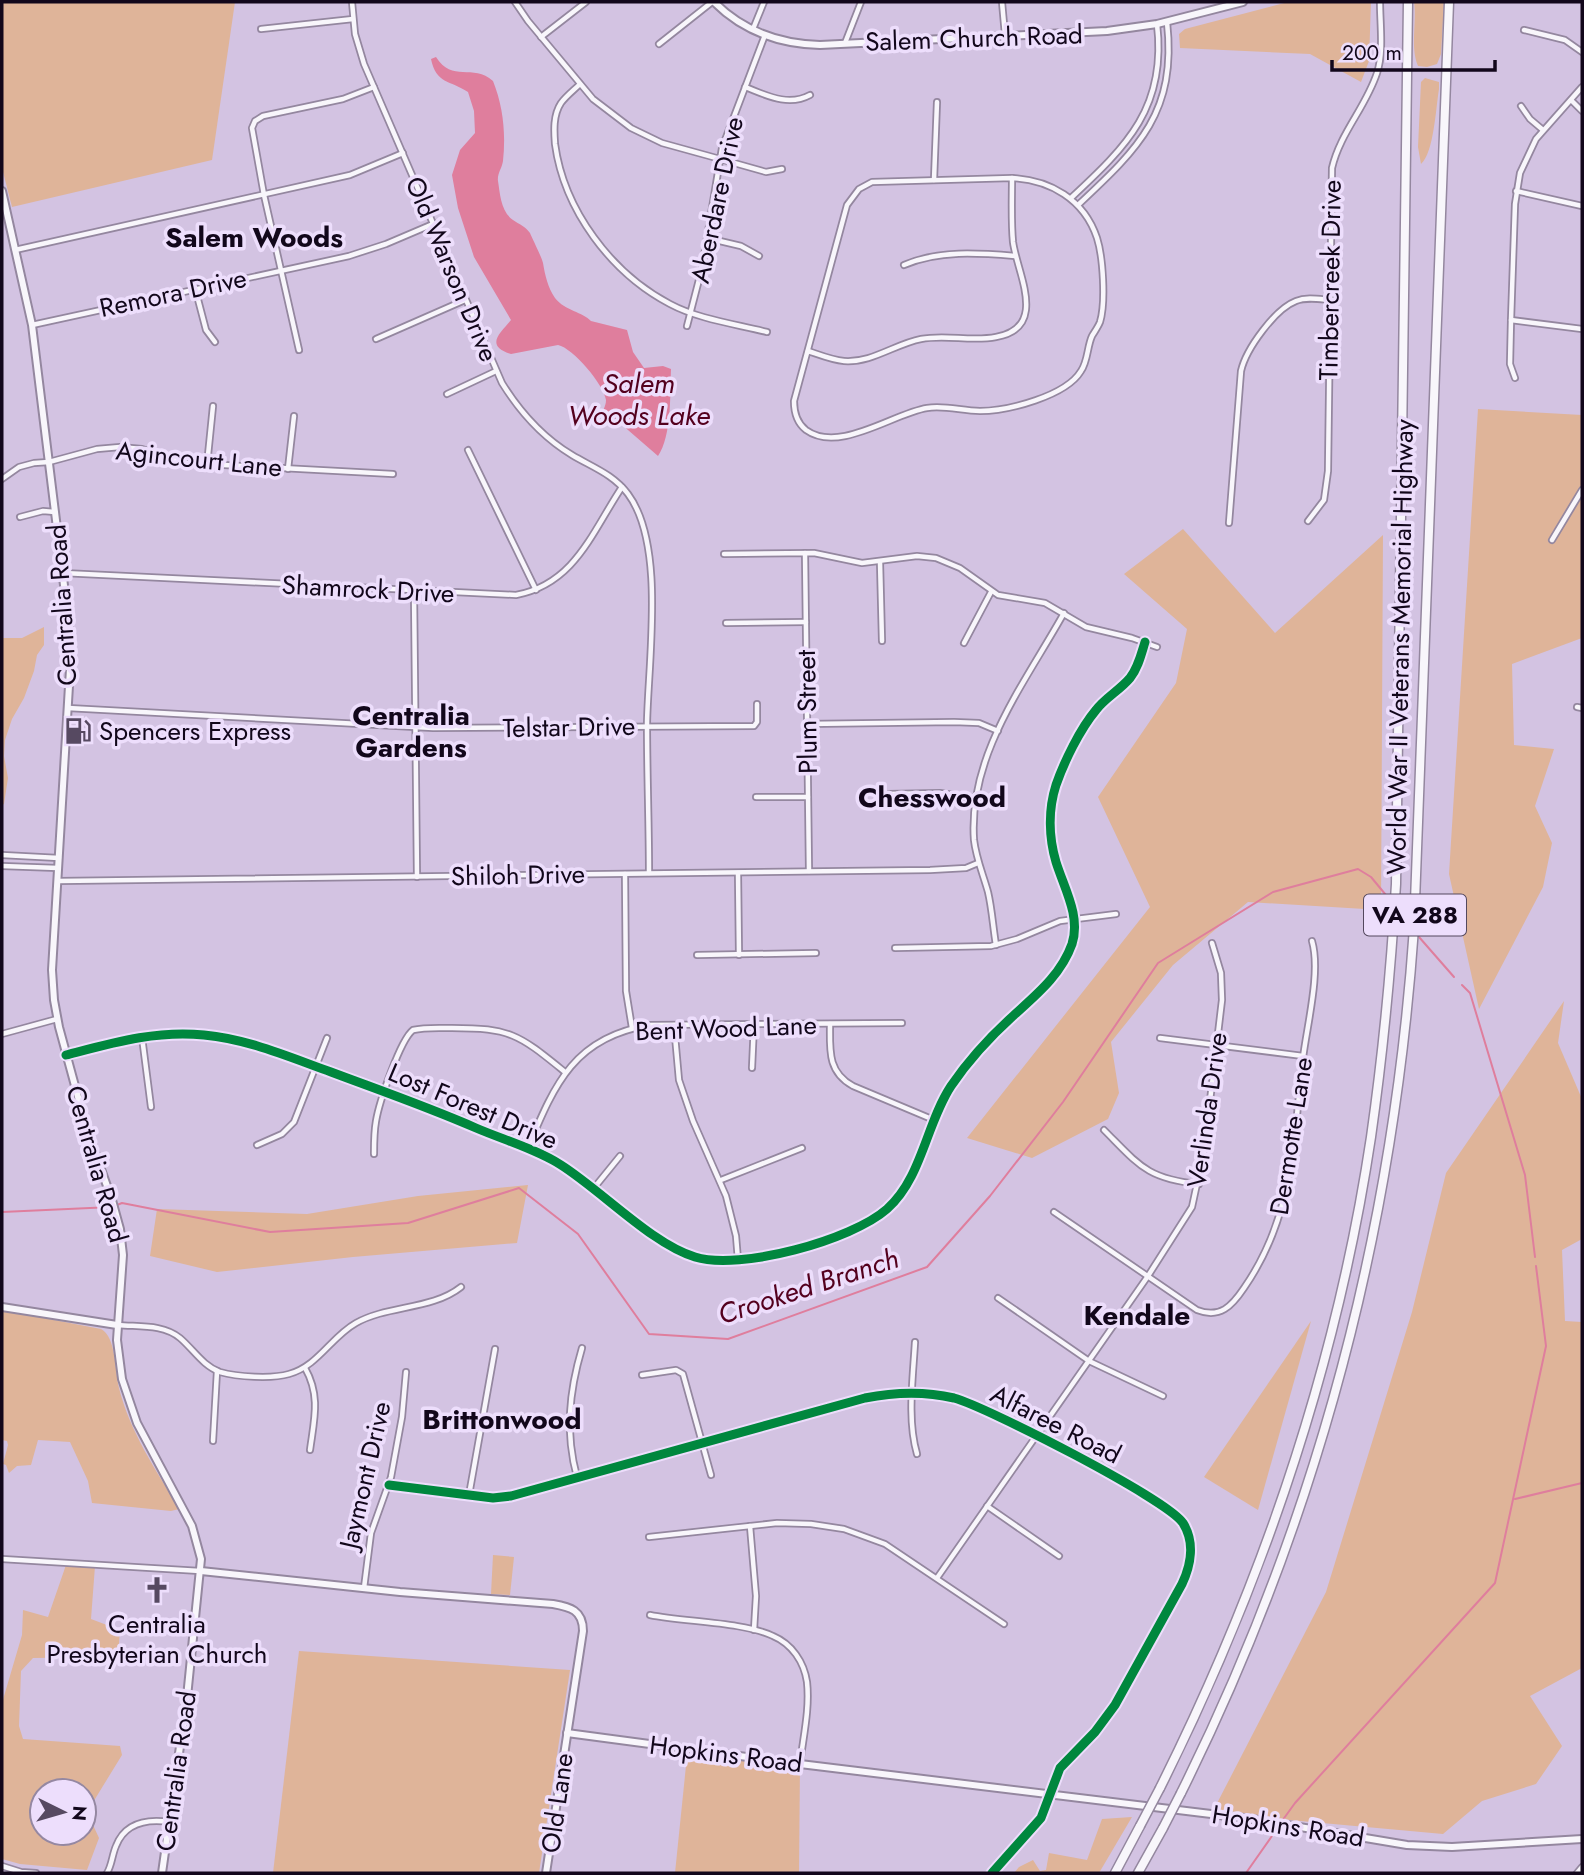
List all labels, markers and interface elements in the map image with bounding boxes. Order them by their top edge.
street label: Salem Church Road [864,15,1084,61]
scale bar [1332,28,1495,72]
text: 200 m [1342,38,1402,68]
street label: Aberdare Drive [681,113,753,287]
street label: Old Warson Drive [396,171,508,367]
street label: Timbercreek Drive [1309,179,1351,381]
district label: Salem Woods [165,217,343,258]
street label: Remora Drive [96,259,250,327]
water label: Salem Woods Lake [568,363,710,436]
street label: World War II Veterans Memorial Highway [1377,418,1423,875]
street label: Agincourt Lane [114,431,284,487]
street label: Centralia Road [37,523,87,687]
street label: Shamrock Drive [281,566,455,612]
street label: Plum Street [787,649,827,774]
district label: Centralia Gardens [352,695,470,768]
street label: Telstar Drive [502,707,636,747]
place label: Spencers Express [99,712,291,750]
fuel station icon: Spencers Express [63,716,93,746]
district label: Chesswood [858,777,1006,818]
street label: Shiloh Drive [451,855,585,895]
road number: VA 288 [1364,894,1466,936]
street label: Bent Wood Lane [635,1006,817,1050]
street label: Verlinda Drive [1177,1030,1237,1190]
street label: Lost Forest Drive [382,1053,564,1159]
street label: Dermotte Lane [1260,1054,1322,1218]
street label: Centralia Road [56,1081,138,1247]
water label: Crooked Branch [712,1238,904,1335]
district label: Kendale [1084,1295,1190,1336]
street label: Alfaree Road [984,1375,1128,1473]
street label: Jaymont Drive [329,1398,400,1555]
district label: Brittonwood [422,1399,582,1440]
church icon: Centralia Presbyterian Church [142,1575,172,1605]
place label: Centralia Presbyterian Church [47,1605,267,1673]
street label: Centralia Road [146,1688,206,1854]
street label: Hopkins Road [647,1726,805,1782]
street label: Old Lane [531,1751,583,1855]
north arrow [28,1777,98,1847]
street label: Hopkins Road [1209,1795,1367,1857]
text: N [65,1805,94,1822]

